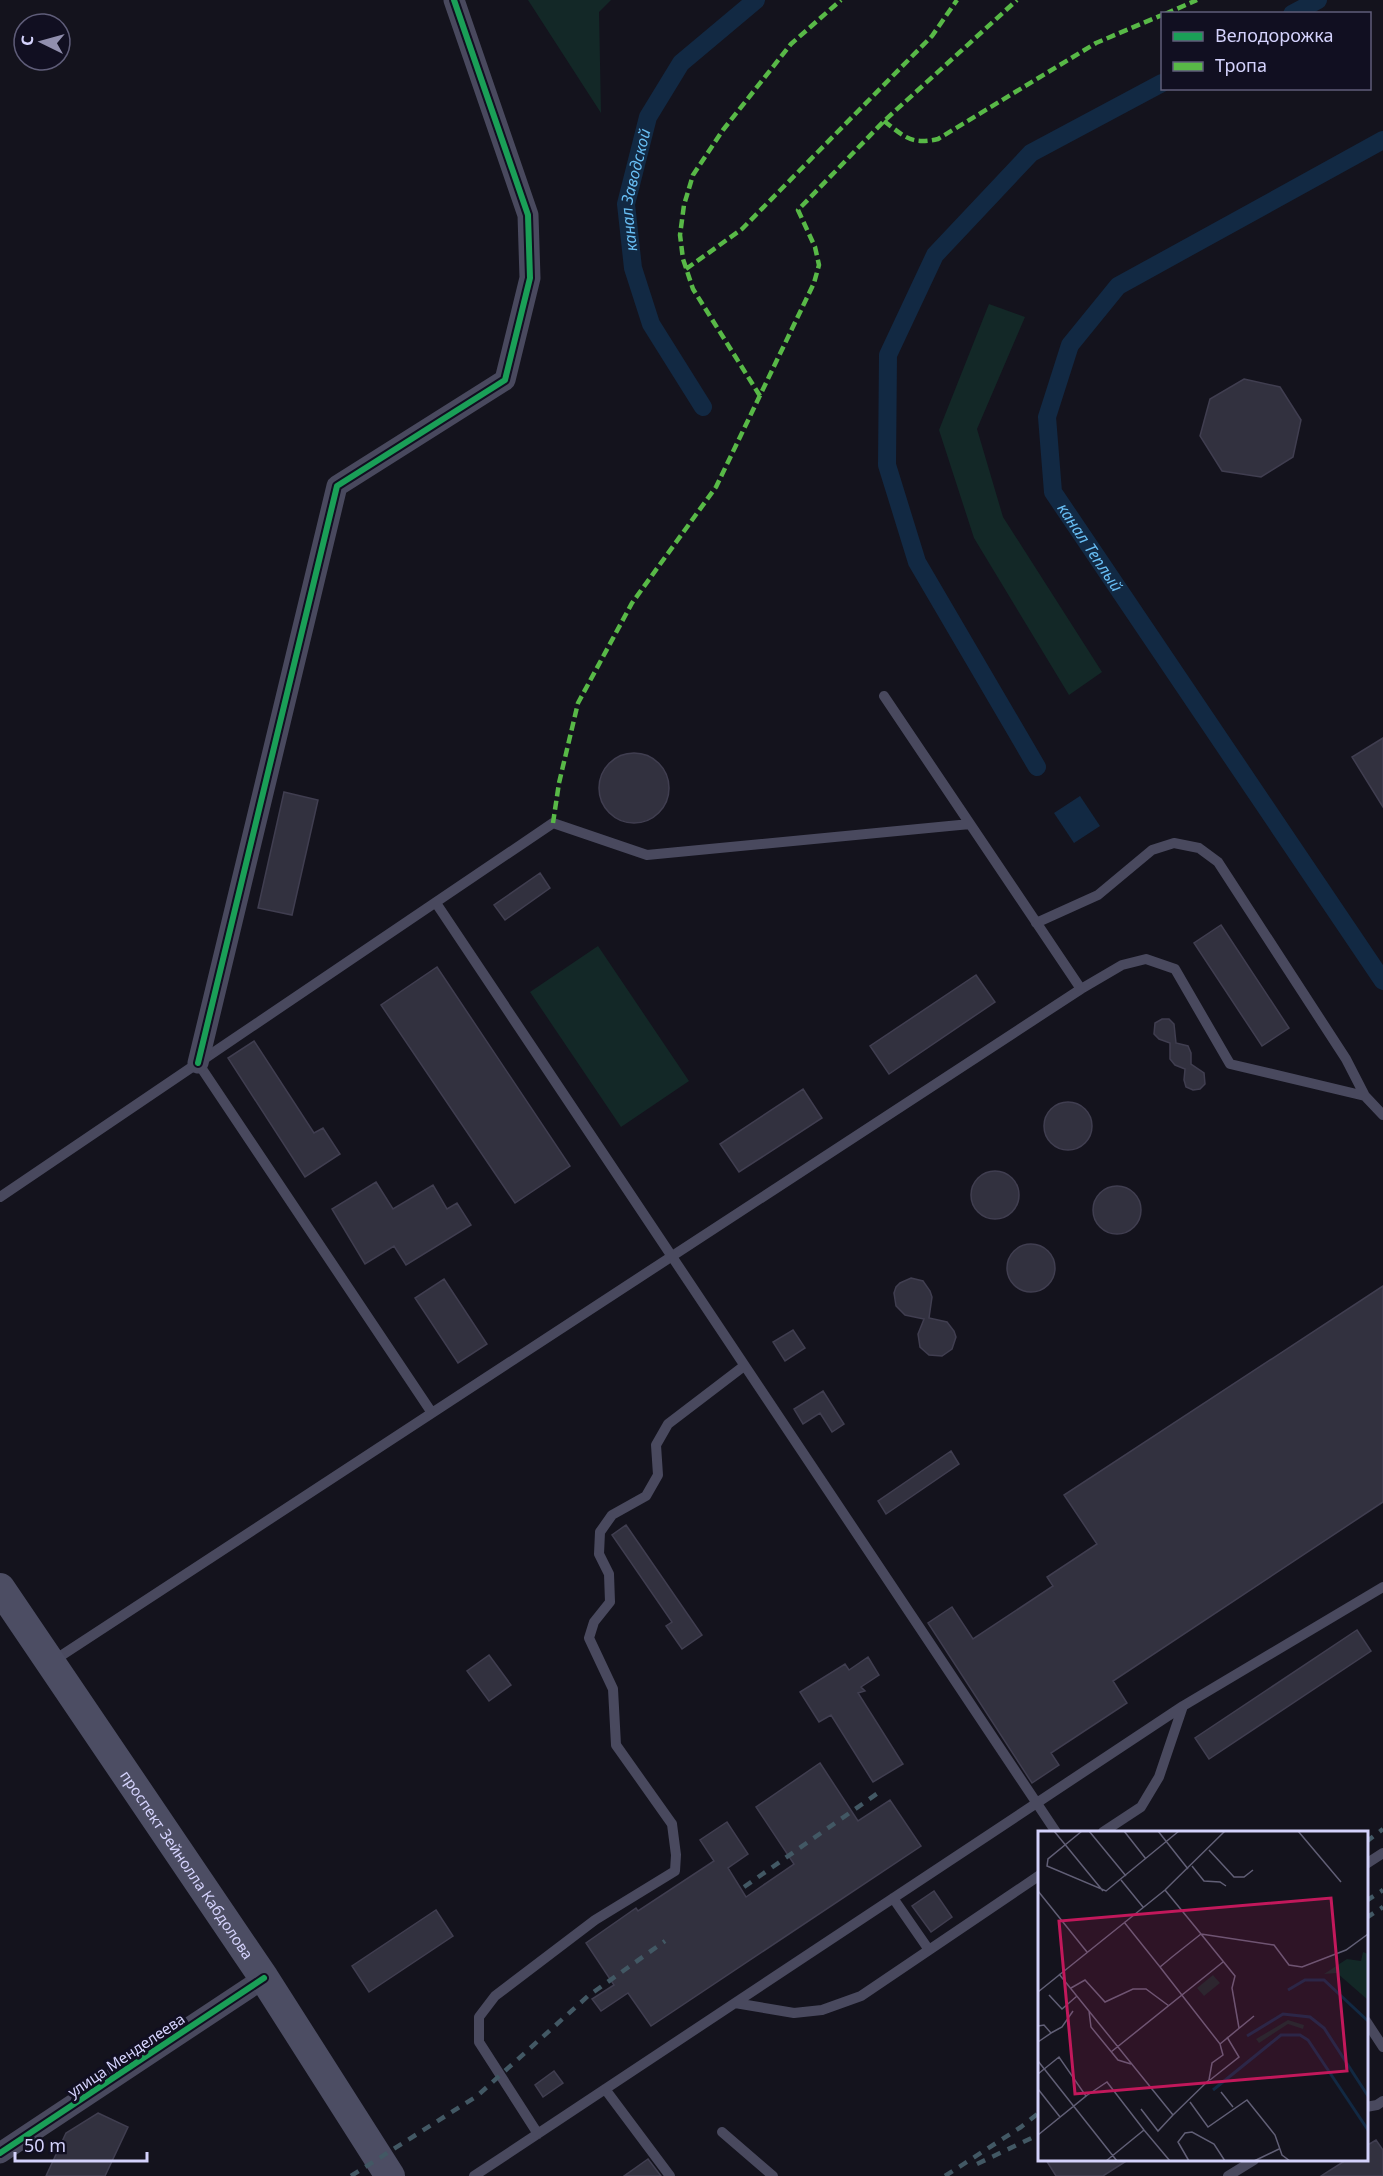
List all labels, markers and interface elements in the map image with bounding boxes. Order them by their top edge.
north arrow [12,12,72,72]
legend [1161,12,1371,90]
text: Велодорожка [1215,23,1333,47]
text: С [16,35,38,47]
text: Тропа [1215,53,1267,77]
water label: канал Заводской [615,126,656,253]
water label: канал Теплый [1052,499,1128,596]
street label: проспект Зейнолла Кабдолова [116,1766,258,1963]
inset map [1038,1831,1368,2161]
street label: улица Менделеева [64,2008,188,2102]
scale bar [15,2125,147,2163]
text: 50 m [24,2133,66,2157]

